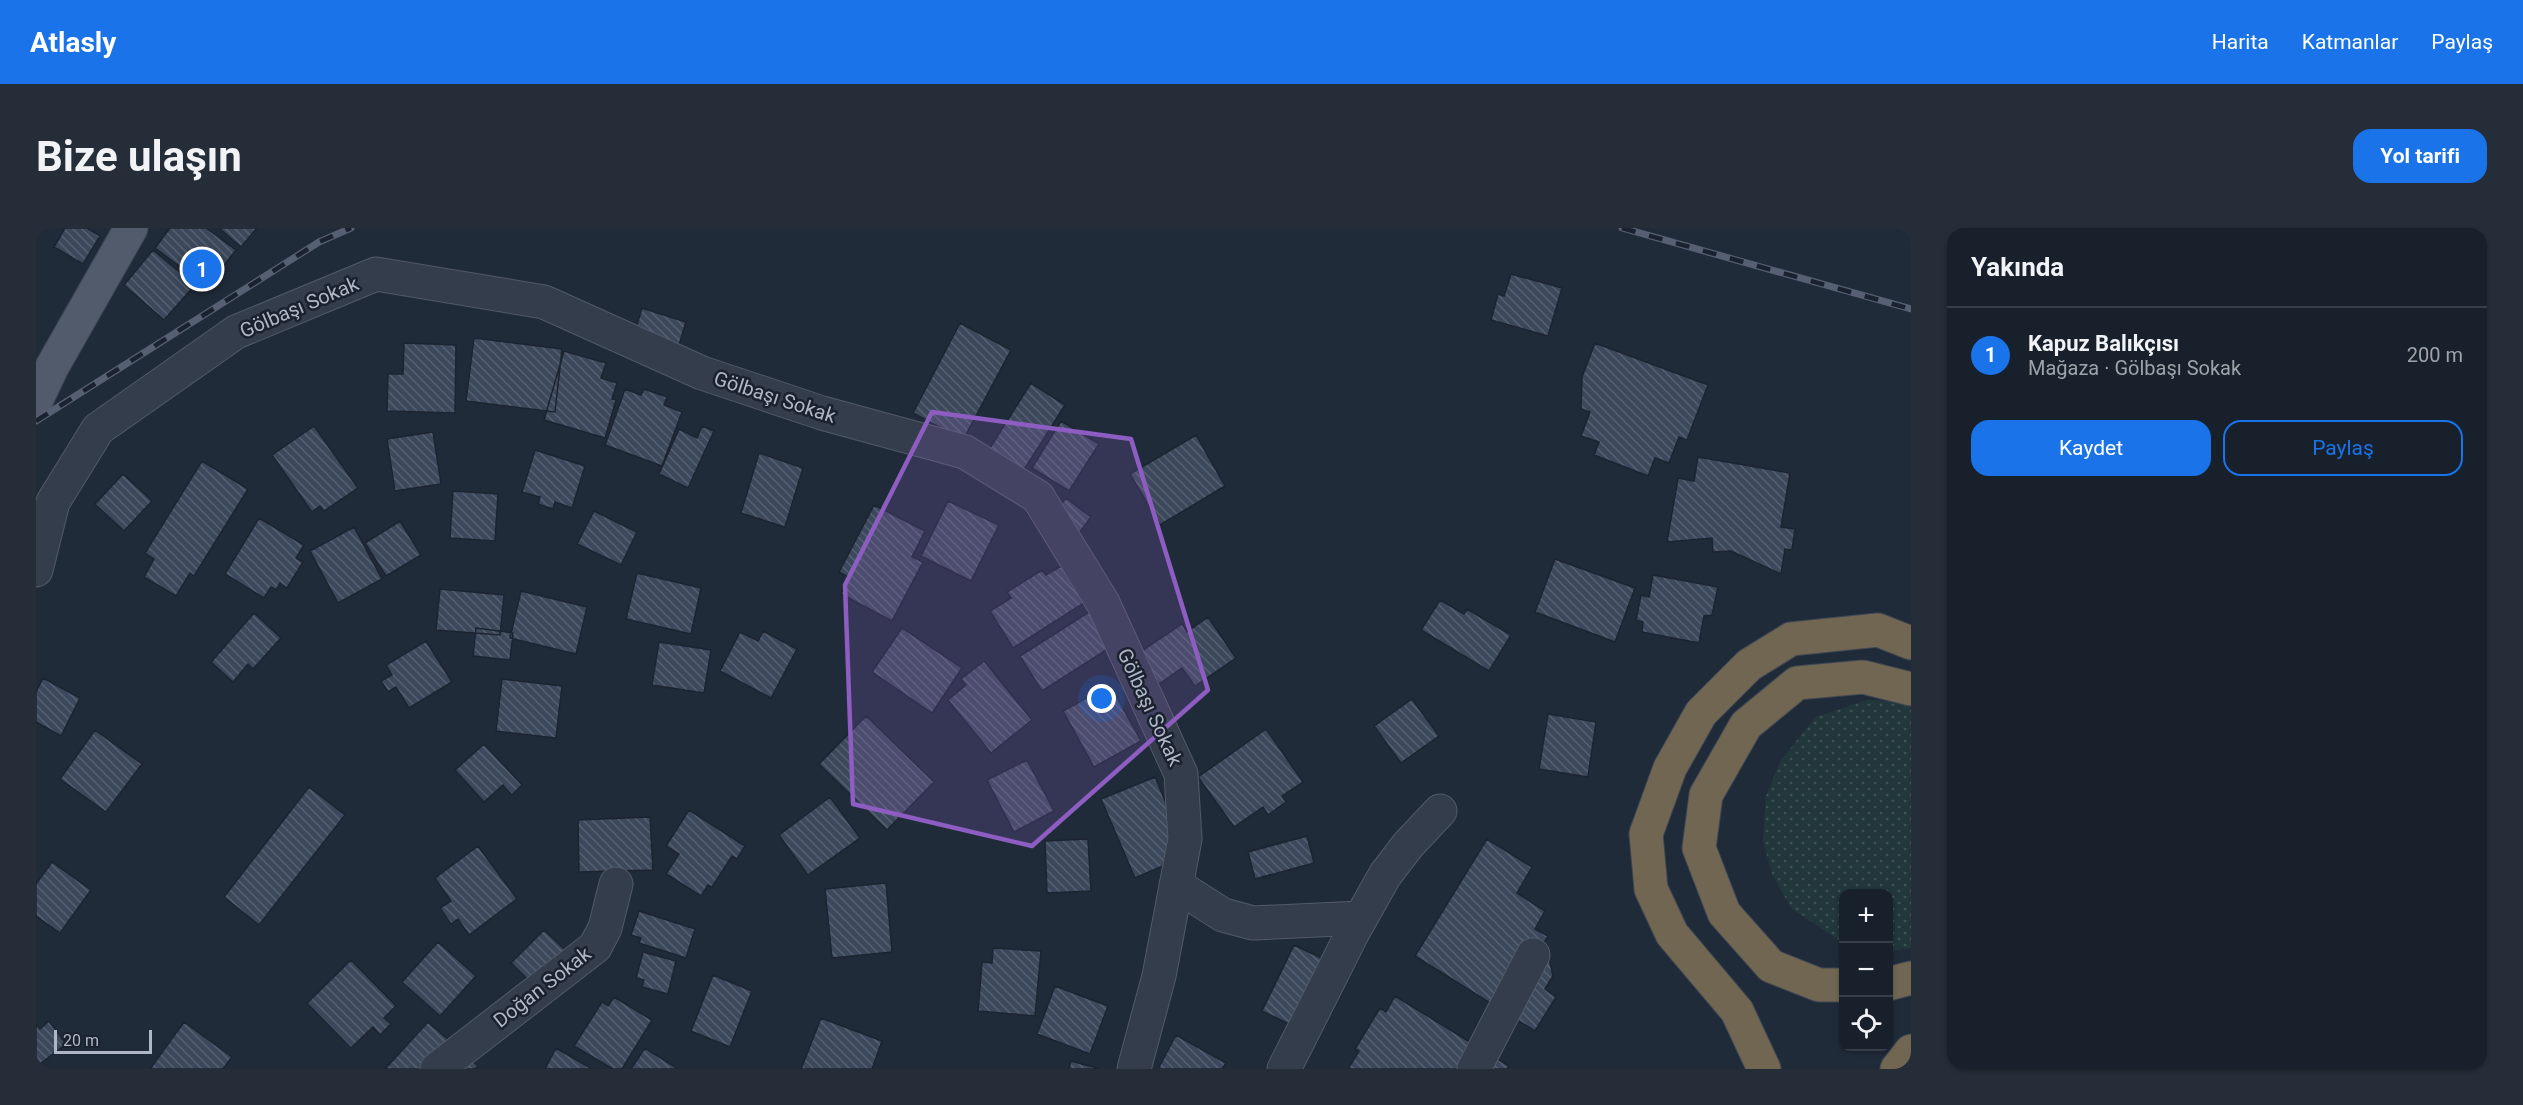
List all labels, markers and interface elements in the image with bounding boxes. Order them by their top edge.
text: Atlasly [30,26,116,59]
text: Harita [2212,30,2269,54]
text: Katmanlar [2302,30,2398,54]
text: Paylaş [2431,30,2493,54]
button: Yol tarifi [2353,129,2487,183]
text: Bize ulaşın [36,132,242,181]
pin: 1 [182,246,222,291]
text: Yakında [1971,252,2064,282]
street label: Gölbaşı Sokak [236,271,363,343]
text: Kapuz Balıkçısı [2028,331,2179,356]
text: 1 [1985,343,1996,367]
text: 200 m [2407,343,2463,367]
text: Mağaza · Gölbaşı Sokak [2028,356,2241,380]
street label: Gölbaşı Sokak [711,366,840,428]
button: Kaydet [1971,420,2211,476]
button: Paylaş [2223,420,2463,476]
street label: Gölbaşı Sokak [1112,645,1188,770]
your location [1087,684,1116,713]
map controls [1839,889,1893,1051]
button: + [1839,889,1893,943]
street label: Doğan Sokak [488,941,596,1033]
button: − [1839,943,1893,997]
button: locate [1839,997,1893,1051]
scale bar [54,1027,152,1054]
text: 20 m [63,1031,99,1050]

